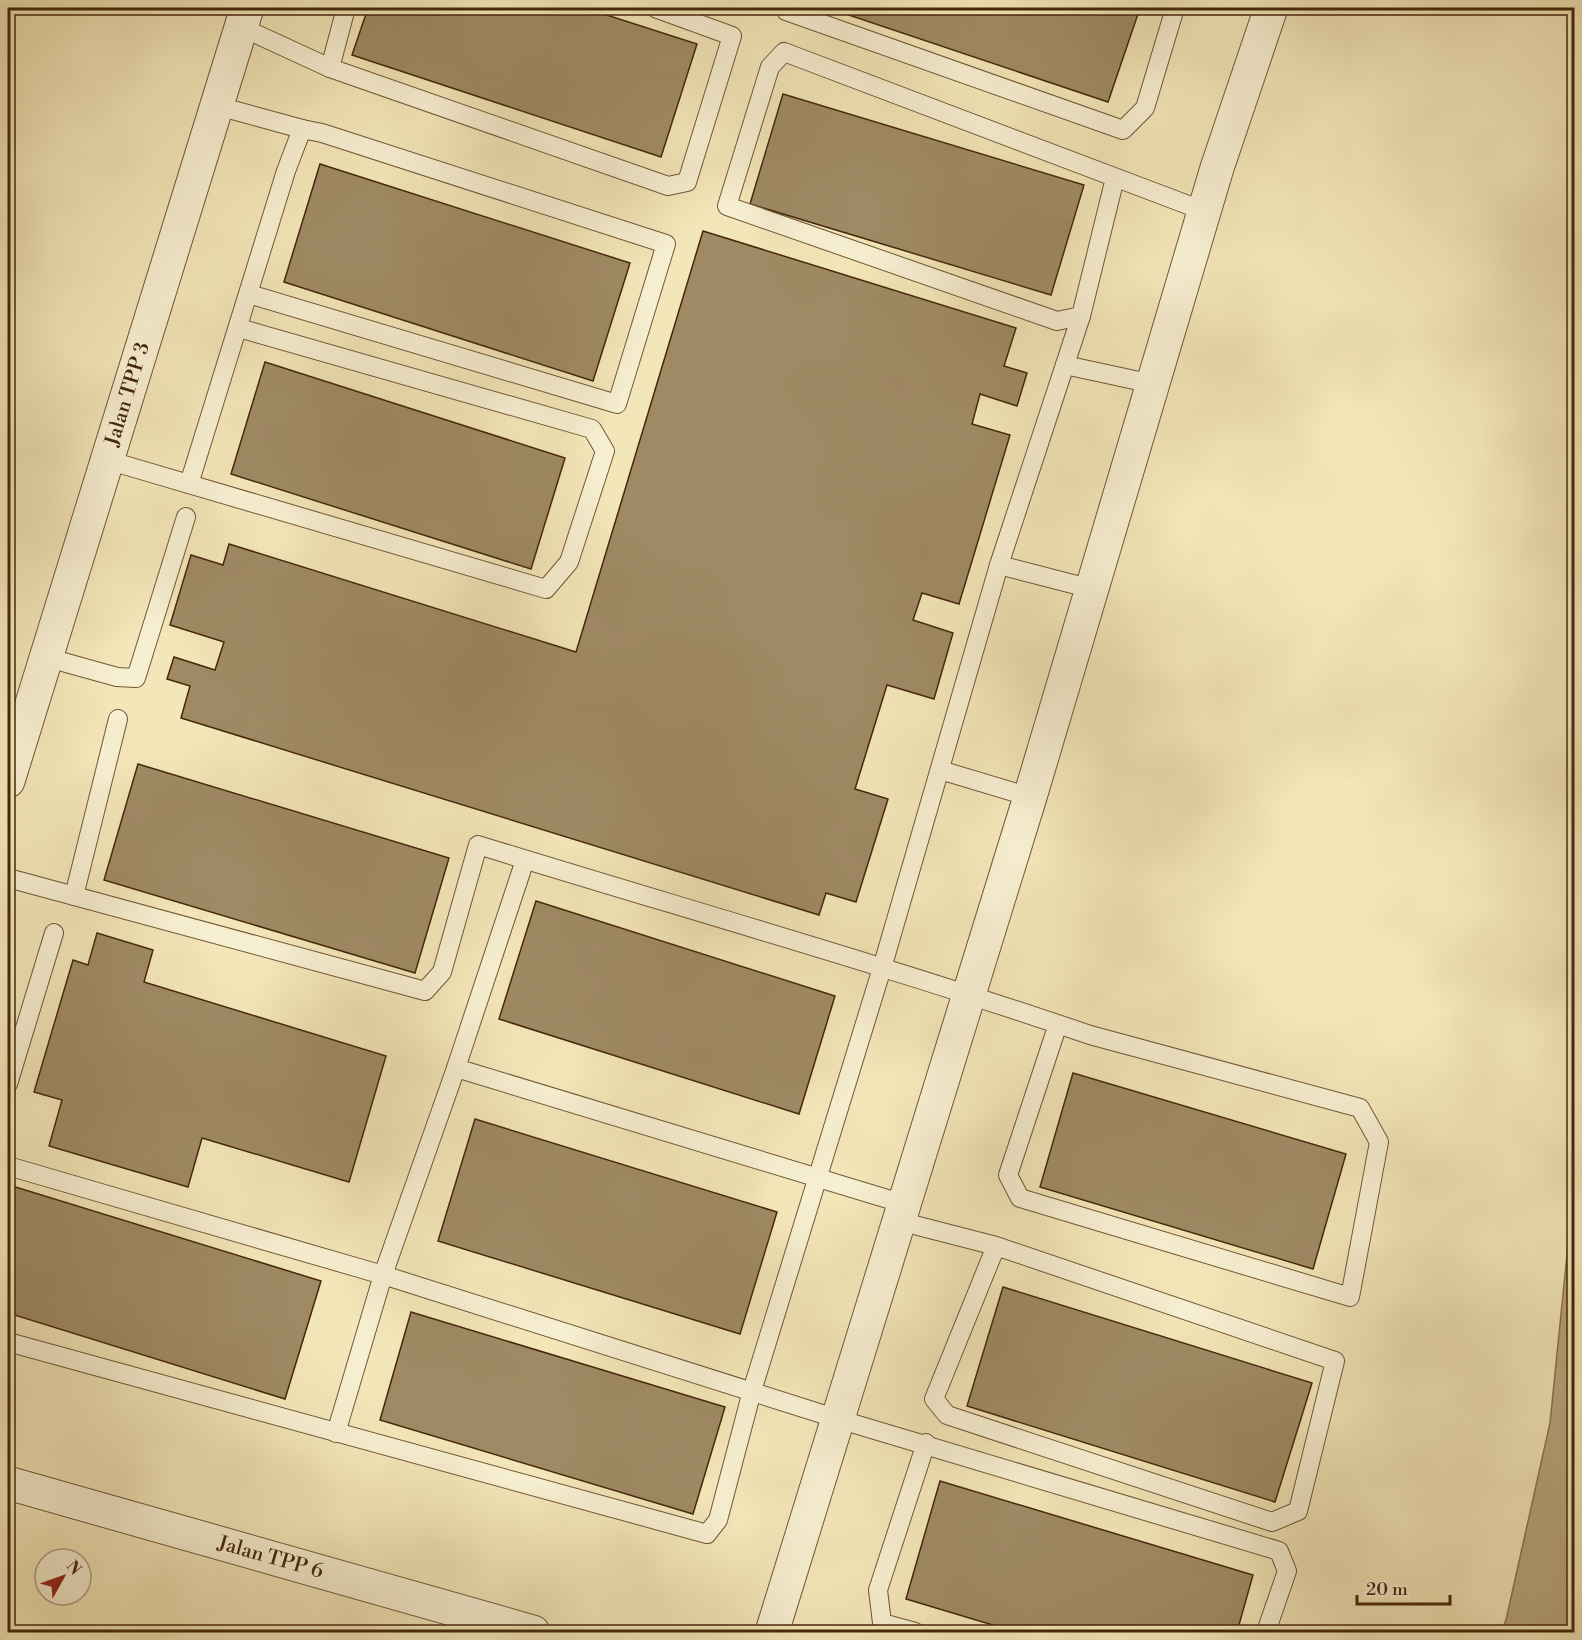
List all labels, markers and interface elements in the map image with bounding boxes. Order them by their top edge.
street label: Jalan TPP 3 [100,339,155,450]
street label: Jalan TPP 6 [214,1530,326,1584]
north arrow [33,1547,93,1607]
text: N [62,1557,86,1580]
scale bar [1357,1568,1450,1606]
text: 20 m [1366,1578,1408,1601]

